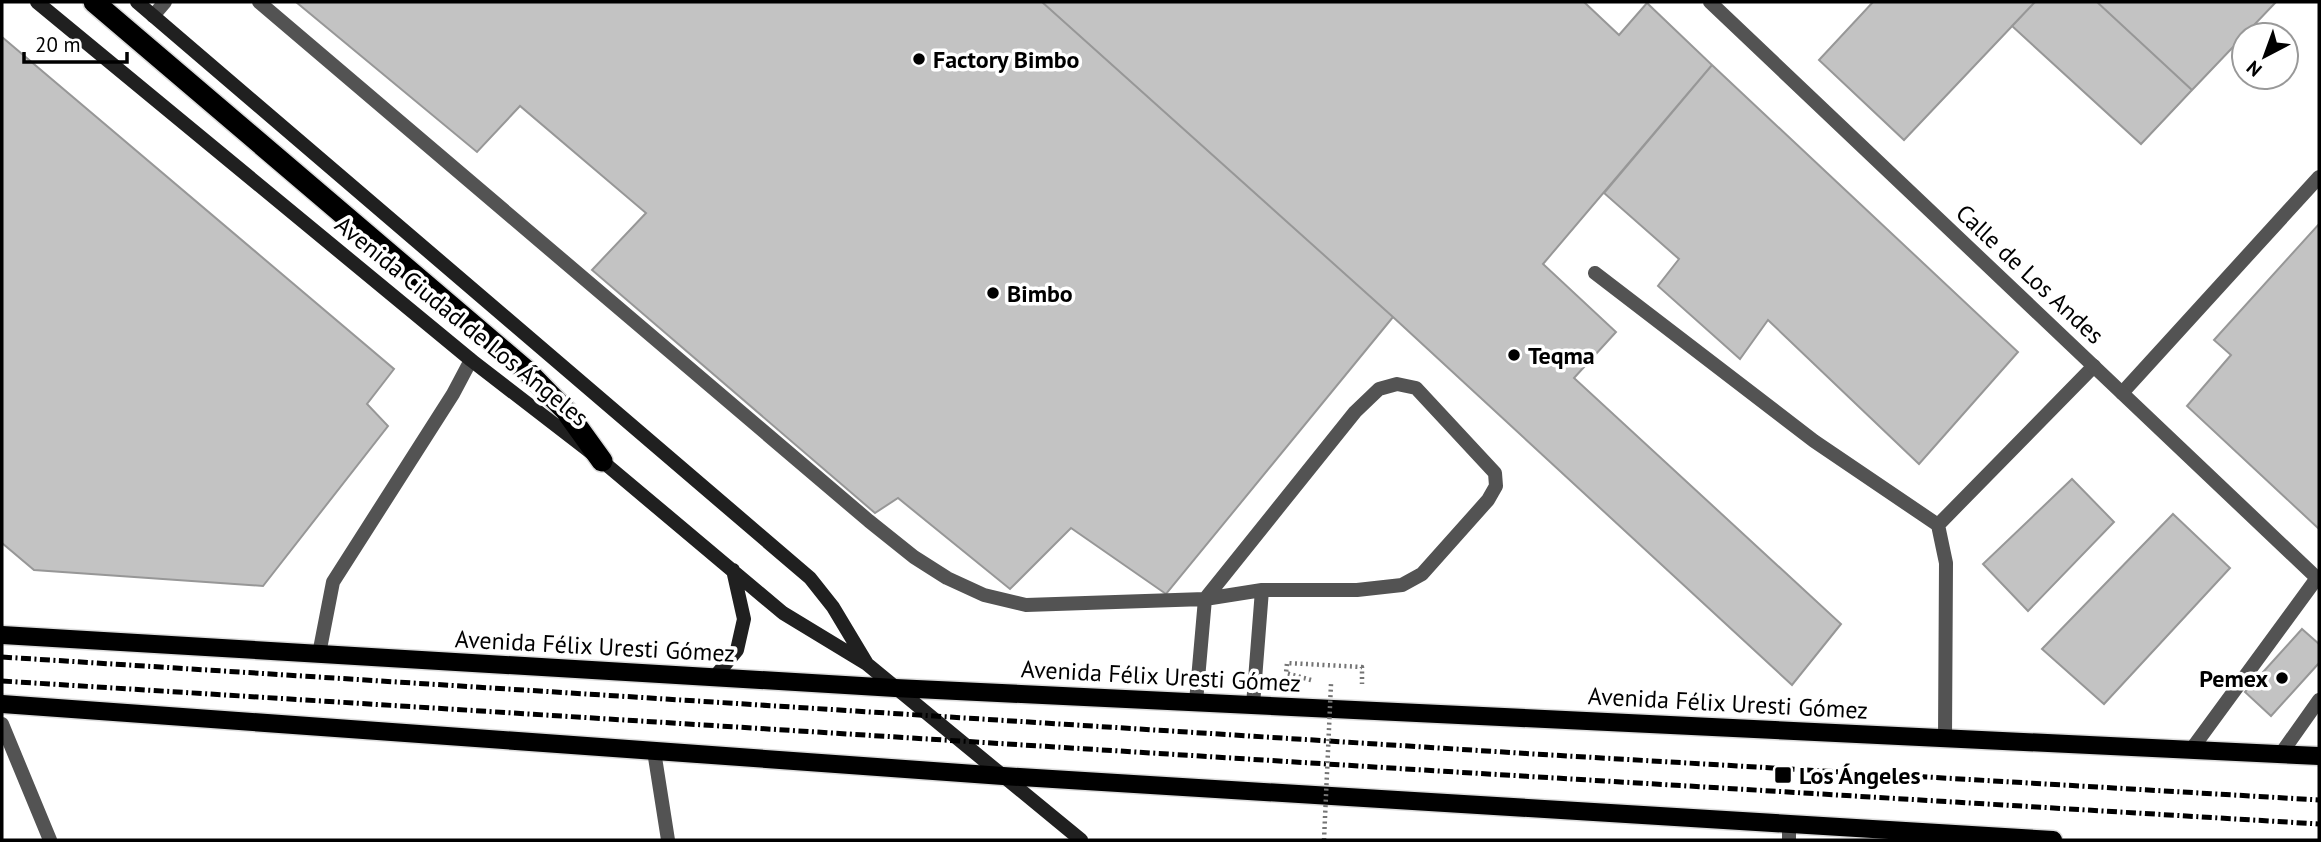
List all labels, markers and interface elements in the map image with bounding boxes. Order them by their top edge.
scale bar [24,21,128,65]
north arrow [2230,21,2300,91]
text: 20 m [35,31,81,58]
place label: Factory Bimbo [933,44,1080,75]
marker: Factory Bimbo [911,51,927,67]
text: N [2241,56,2266,82]
street label: Calle de Los Andes [1949,197,2111,351]
street label: Avenida Ciudad de Los Ángeles [329,209,595,433]
place label: Bimbo [1007,278,1073,309]
marker: Bimbo [985,285,1001,301]
place label: Teqma [1528,340,1595,371]
marker: Teqma [1506,347,1522,363]
street label: Avenida Félix Uresti Gómez [454,623,736,669]
street label: Avenida Félix Uresti Gómez [1020,653,1302,699]
place label: Pemex [2199,663,2268,694]
marker: Pemex [2274,670,2290,686]
street label: Avenida Félix Uresti Gómez [1587,680,1869,726]
place label: Los Ángeles [1799,760,1921,791]
marker: Los Ángeles [1773,765,1793,785]

